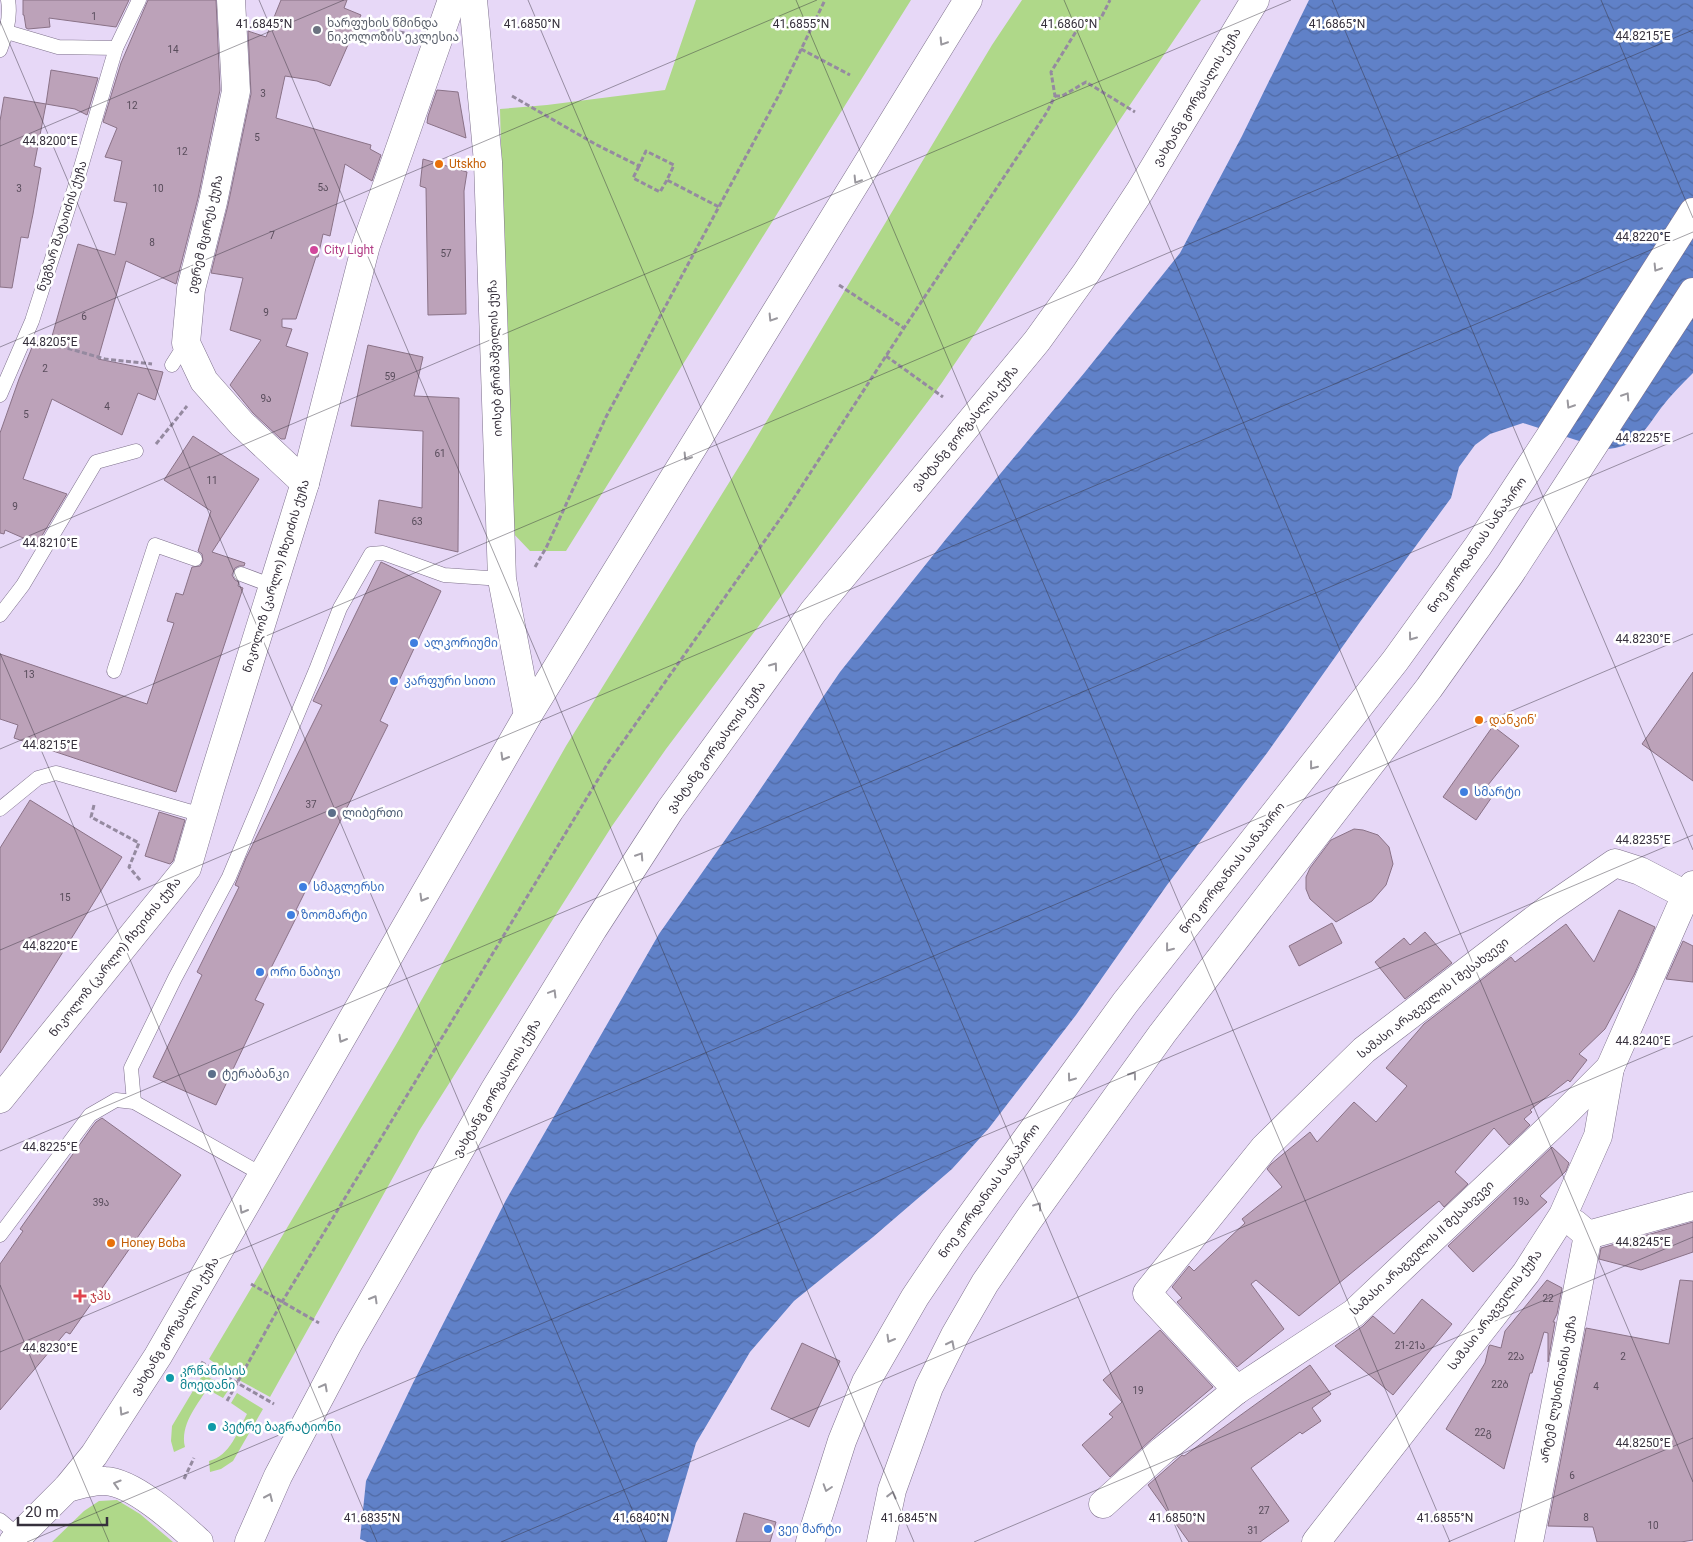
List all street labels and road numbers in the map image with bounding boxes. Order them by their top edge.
street label: ვახტანგ გორგასლის ქუჩა [1150,25,1245,169]
street label: ნუგზარ შატაიძის ქუჩა [34,159,90,293]
street label: ეფრემ მცირეს ქუჩა [185,173,225,295]
street label: იოსებ გრიშაშვილის ქუჩა [485,279,506,437]
street label: ვახტანგ გორგასლის ქუჩა [909,363,1022,494]
street label: ნოე ჟორდანიას სანაპირო [1425,474,1530,616]
street label: ნიკოლოზ (კარლო) ჩხეიძის ქუჩა [240,478,313,675]
street label: ვახტანგ გორგასლის ქუჩა [664,679,769,816]
street label: ნოე ჟორდანიას სანაპირო [1176,800,1288,937]
street label: ნიკოლოზ (კარლო) ჩხეიძის ქუჩა [46,874,185,1040]
street label: სამასი არაგველის I შესახვევი [1355,935,1512,1062]
street label: ვახტანგ გორგასლის ქუჩა [450,1016,545,1160]
street label: ნოე ჟორდანიას სანაპირო [936,1121,1043,1261]
street label: სამასი არაგველის II შესახვევი [1347,1178,1497,1319]
street label: სამასი არაგველის ქუჩა [1445,1247,1546,1373]
street label: ვახტანგ გორგასლის ქუჩა [128,1254,223,1398]
street label: არტემ ლუსინიანის ქუჩა [1537,1314,1580,1464]

